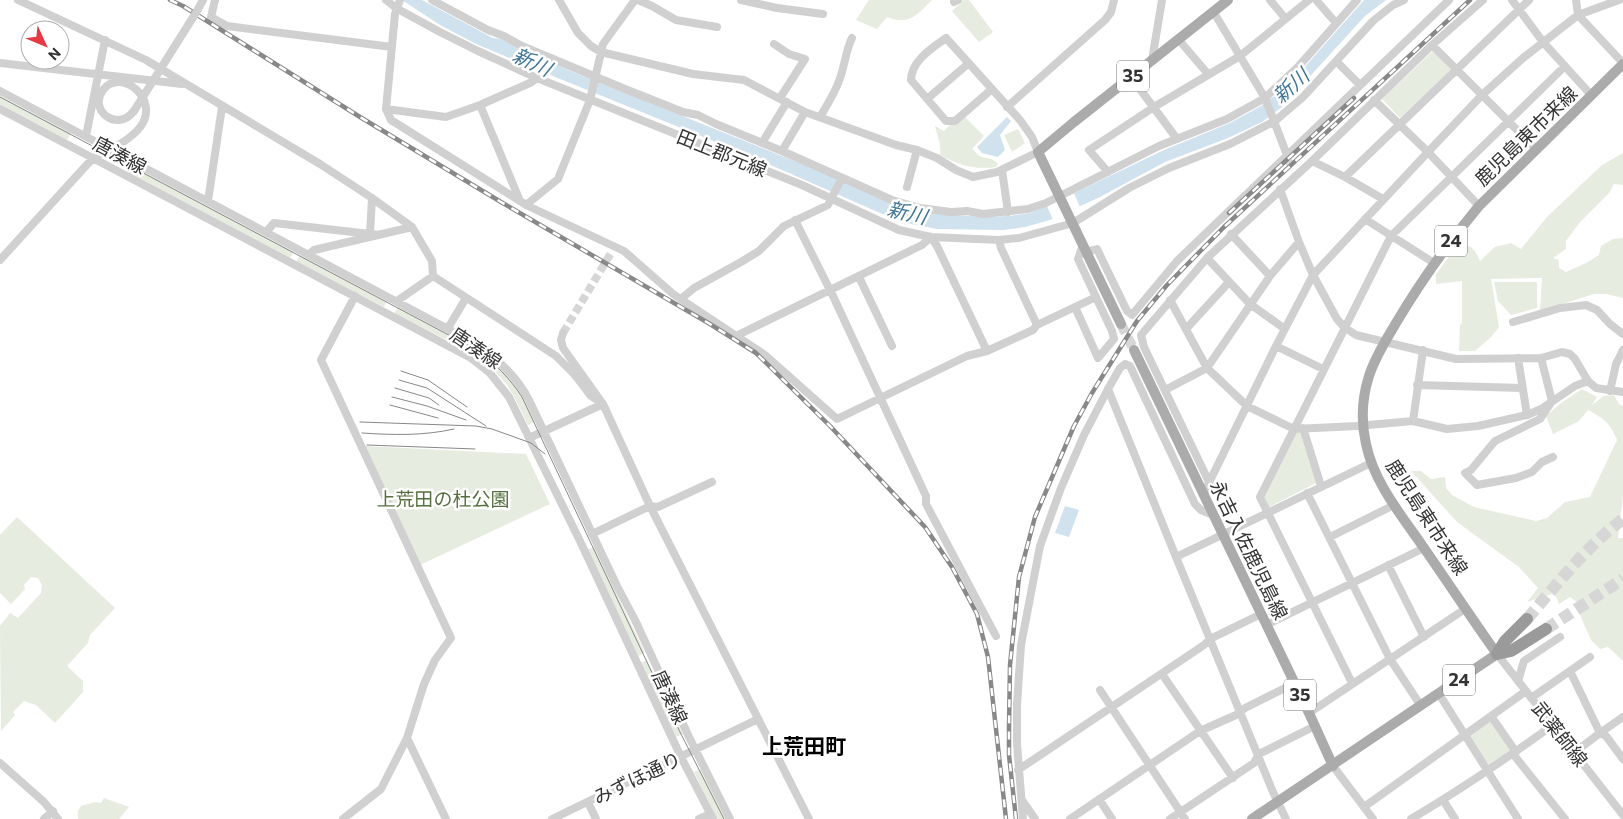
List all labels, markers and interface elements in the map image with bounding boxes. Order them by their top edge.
north arrow [20,20,70,70]
water label: 新川 [509,42,557,81]
text: N [45,45,64,64]
road number: 35 [1117,60,1149,92]
water label: 新川 [1267,62,1315,108]
street label: 鹿児島東市来線 [1470,81,1581,190]
street label: 田上郡元線 [674,124,771,181]
street label: 唐湊線 [90,131,151,178]
water label: 新川 [885,196,931,229]
road number: 24 [1435,226,1467,256]
street label: 唐湊線 [446,322,506,373]
street label: 鹿児島東市来線 [1382,455,1473,579]
street label: 永吉入佐鹿児島線 [1206,476,1293,623]
park label: 上荒田の杜公園 [376,487,510,510]
road number: 24 [1443,664,1475,696]
street label: 唐湊線 [648,666,693,727]
road number: 35 [1284,680,1316,710]
street label: 武薬師線 [1528,697,1593,771]
district label: 上荒田町 [762,733,846,758]
street label: みずほ通り [589,746,685,809]

